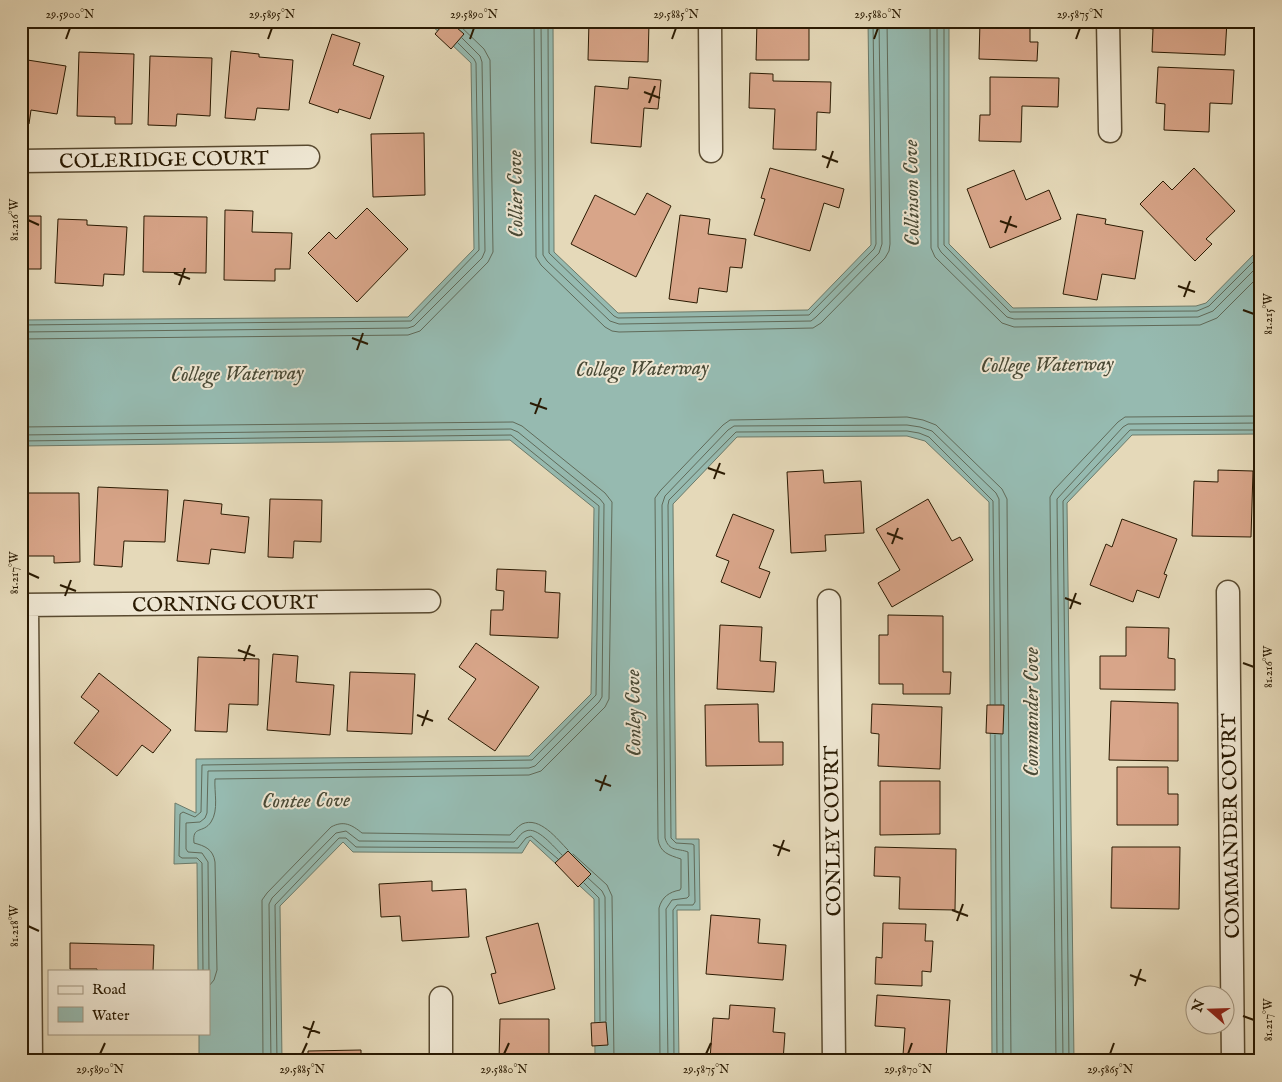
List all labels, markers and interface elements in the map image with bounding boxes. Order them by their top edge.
text: 29.5900°N [45,7,95,22]
text: 29.5895°N [249,7,296,22]
text: 29.5890°N [450,7,499,22]
text: 29.5885°N [653,7,699,22]
text: 29.5880°N [854,7,902,22]
text: 29.5875°N [1057,7,1104,22]
water label: Collinson Cove [898,139,927,247]
street label: COLERIDGE COURT [59,146,269,175]
water label: Collier Cove [502,150,531,238]
text: 81.216°W [7,198,22,241]
text: 81.215°W [1261,293,1276,335]
water label: College Waterway [980,351,1114,380]
water label: College Waterway [575,355,709,384]
water label: College Waterway [170,360,304,389]
text: 81.217°W [7,551,22,594]
street label: CORNING COURT [132,590,319,619]
text: 81.216°W [1261,645,1276,688]
water label: Commander Cove [1019,647,1046,777]
water label: Conley Cove [620,669,649,757]
street label: COMMANDER COURT [1217,713,1246,939]
street label: CONLEY COURT [820,745,847,917]
water label: Contee Cove [262,787,350,816]
text: 81.218°W [7,905,22,947]
legend [48,970,210,1034]
text: Road [92,980,127,999]
north arrow [1184,984,1234,1034]
text: N [1188,997,1209,1016]
text: 81.217°W [1261,998,1276,1041]
text: Water [92,1006,130,1025]
text: 29.5890°N [76,1062,125,1077]
text: 29.5885°N [279,1062,325,1077]
text: 29.5880°N [480,1062,528,1077]
text: 29.5875°N [683,1062,730,1077]
text: 29.5870°N [884,1062,933,1077]
text: 29.5865°N [1087,1062,1134,1077]

